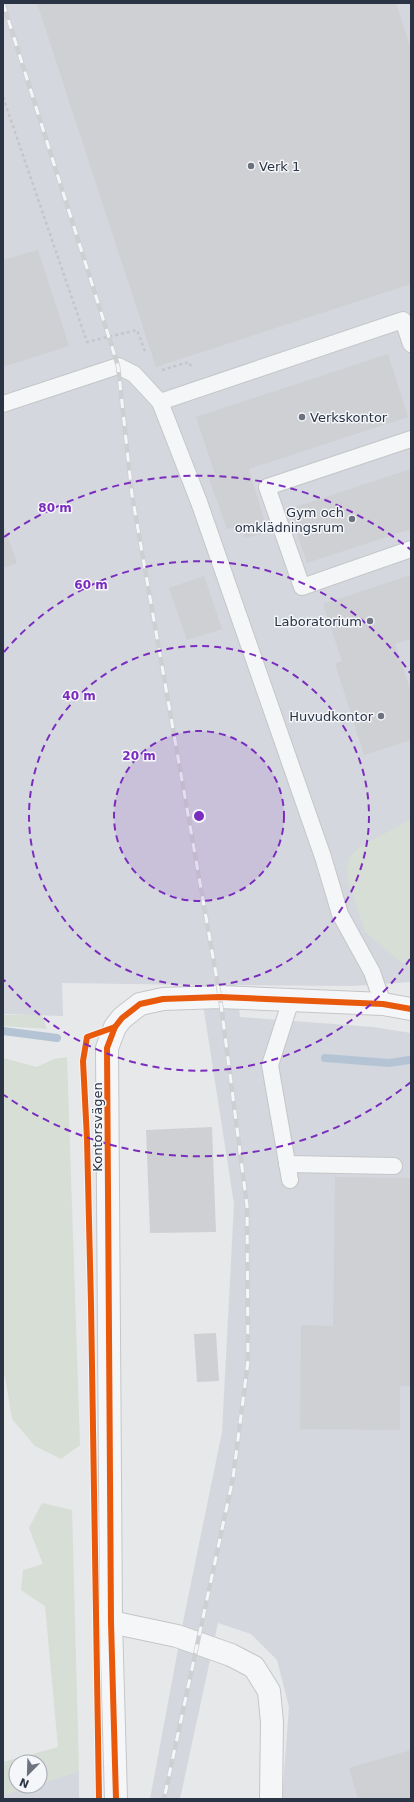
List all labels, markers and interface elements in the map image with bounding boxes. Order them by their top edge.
place label: Verk 1 [259,159,300,174]
marker: Verk 1 [246,161,256,171]
place label: Verkskontor [310,410,388,425]
marker: Verkskontor [297,412,307,422]
text: 80 m [38,501,72,515]
place label: Gym och omklädningsrum [235,505,344,535]
marker: Gym och omklädningsrum [347,514,357,524]
text: 60 m [74,578,108,592]
place label: Laboratorium [274,614,362,629]
marker: Laboratorium [365,616,375,626]
text: 40 m [62,689,96,703]
place label: Huvudkontor [289,709,374,724]
marker: Huvudkontor [376,711,386,721]
text: 20 m [122,749,156,763]
centre of rings [192,809,206,823]
street label: Kontorsvägen [90,1082,105,1172]
north arrow [8,1754,48,1794]
text: N [18,1775,31,1791]

